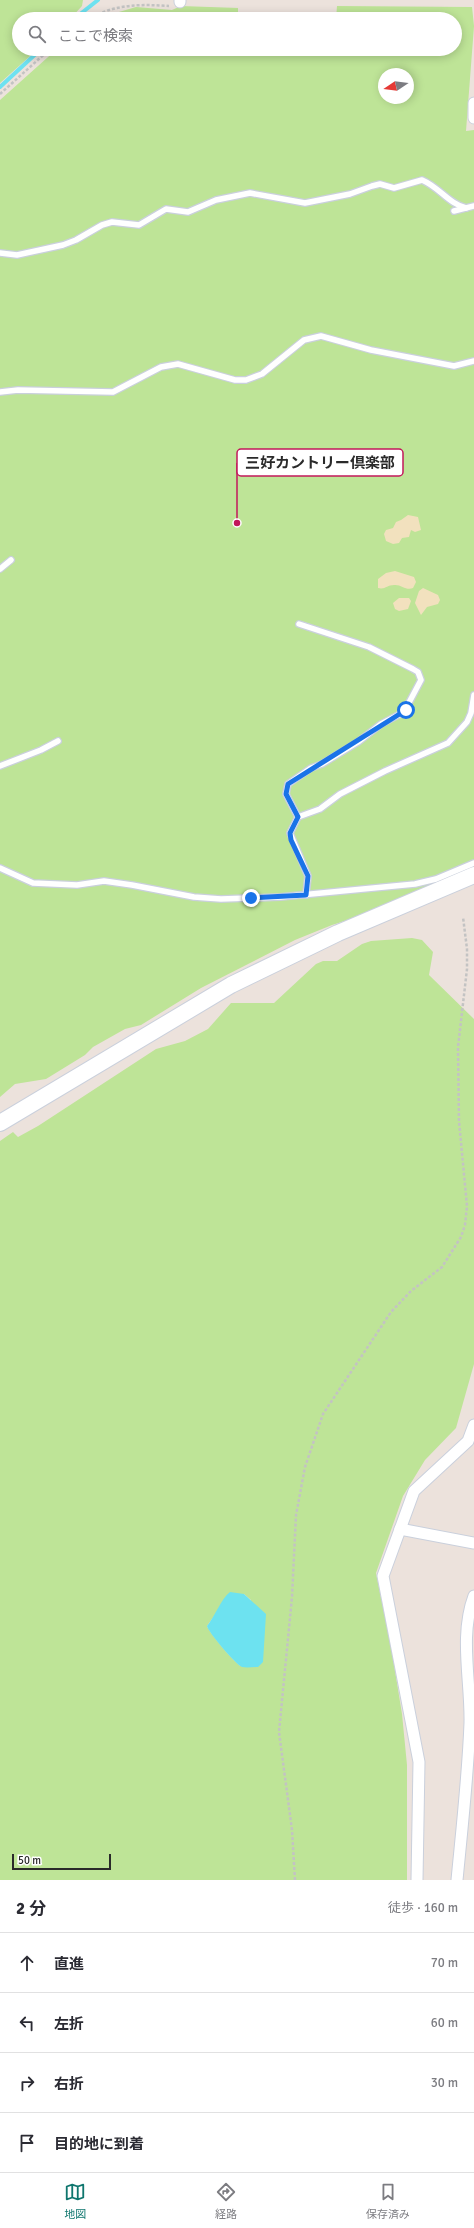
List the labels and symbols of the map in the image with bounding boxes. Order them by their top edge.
north arrow [378,68,414,104]
callout: 三好カントリー倶楽部 [237,449,403,476]
text: 三好カントリー倶楽部 [245,454,395,472]
route start [397,701,415,719]
route end [242,889,260,907]
scale bar [12,1852,111,1871]

